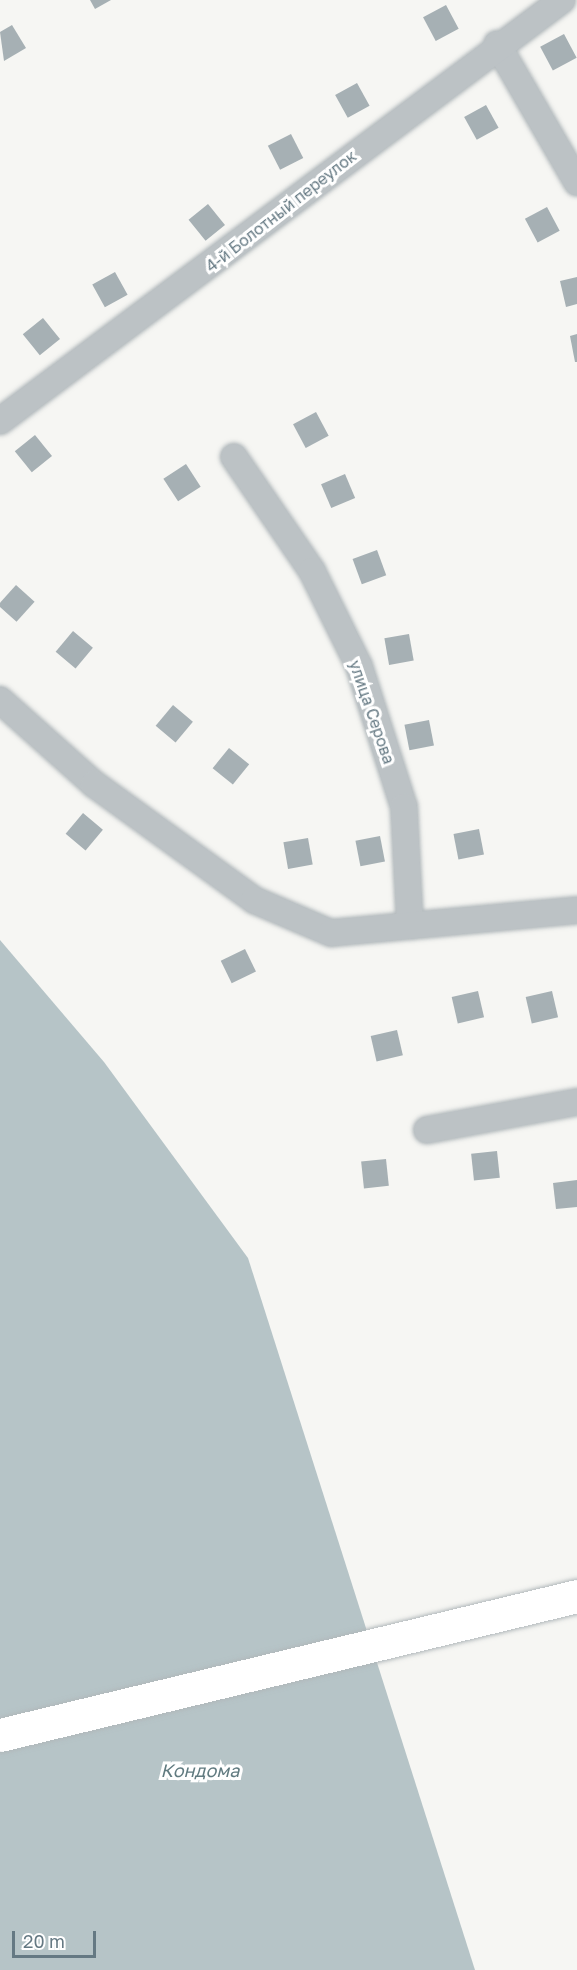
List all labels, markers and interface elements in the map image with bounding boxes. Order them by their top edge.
street label: 4-й Болотный переулок [202,146,360,276]
street label: улица Серова [345,658,399,766]
water label: Кондома [161,1759,239,1781]
scale bar [15,1919,99,1957]
text: 20 m [23,1930,65,1952]

